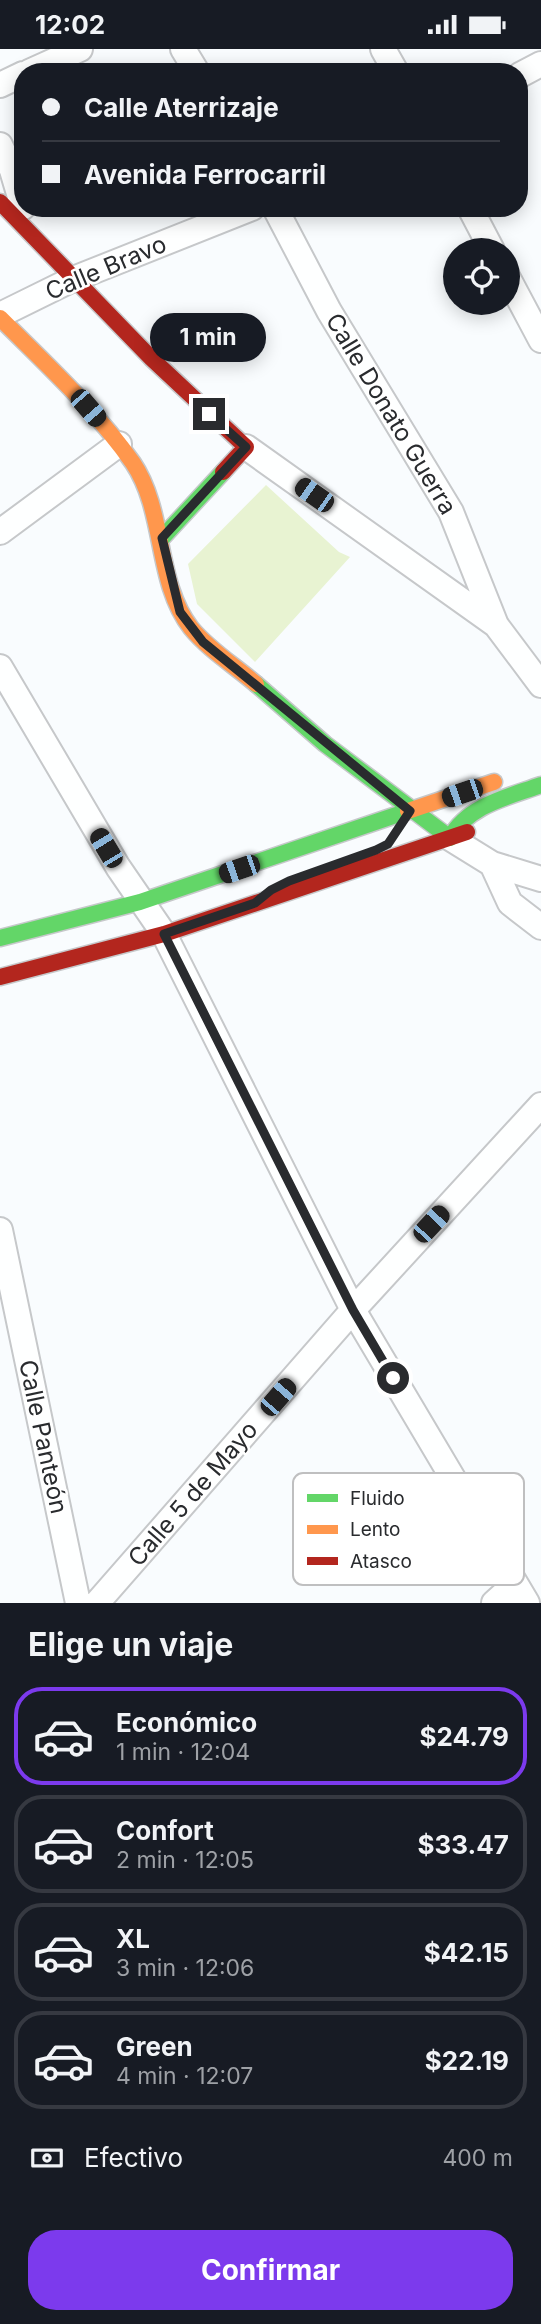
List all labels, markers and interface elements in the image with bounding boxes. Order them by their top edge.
text: 12:02 [35,9,105,40]
text: Calle Aterrizaje [84,92,279,123]
text: Avenida Ferrocarril [84,159,326,190]
street label: Calle Bravo [41,229,171,306]
map controls [443,238,520,315]
button: locate [443,238,520,315]
street label: Calle Donato Guerra [320,308,463,520]
callout: 1 min [151,313,267,361]
text: 1 min [180,323,236,351]
car [67,385,110,431]
route end [193,398,225,430]
car [291,474,338,516]
car [439,776,486,810]
car [87,825,126,871]
car [216,852,263,886]
car [409,1201,454,1247]
street label: Calle Panteón [13,1357,74,1516]
route start [377,1362,409,1394]
car [257,1374,300,1420]
street label: Calle 5 de Mayo [122,1415,263,1572]
legend [293,1473,524,1585]
text: Fluido [350,1487,405,1510]
text: Lento [350,1518,400,1541]
text: Atasco [350,1550,412,1573]
text: Elige un viaje [28,1625,233,1664]
icon: car [32,1705,95,1768]
text: Económico [116,1707,257,1738]
text: $24.79 [420,1721,509,1752]
text: 1 min · 12:04 [116,1738,250,1766]
icon: car [32,1813,95,1876]
text: Confort [116,1815,214,1846]
text: $33.47 [418,1829,509,1860]
text: 2 min · 12:05 [116,1846,254,1874]
icon: car [32,1921,95,1984]
text: XL [116,1923,150,1954]
text: $42.15 [424,1937,509,1968]
text: 3 min · 12:06 [116,1954,254,1982]
icon: car [32,2029,95,2092]
text: Green [116,2031,193,2062]
text: $22.19 [425,2045,509,2076]
text: 4 min · 12:07 [116,2062,253,2090]
icon: cash [28,2139,66,2177]
text: Efectivo [84,2142,183,2173]
text: 400 m [443,2144,513,2172]
button: Confirmar [28,2230,513,2310]

